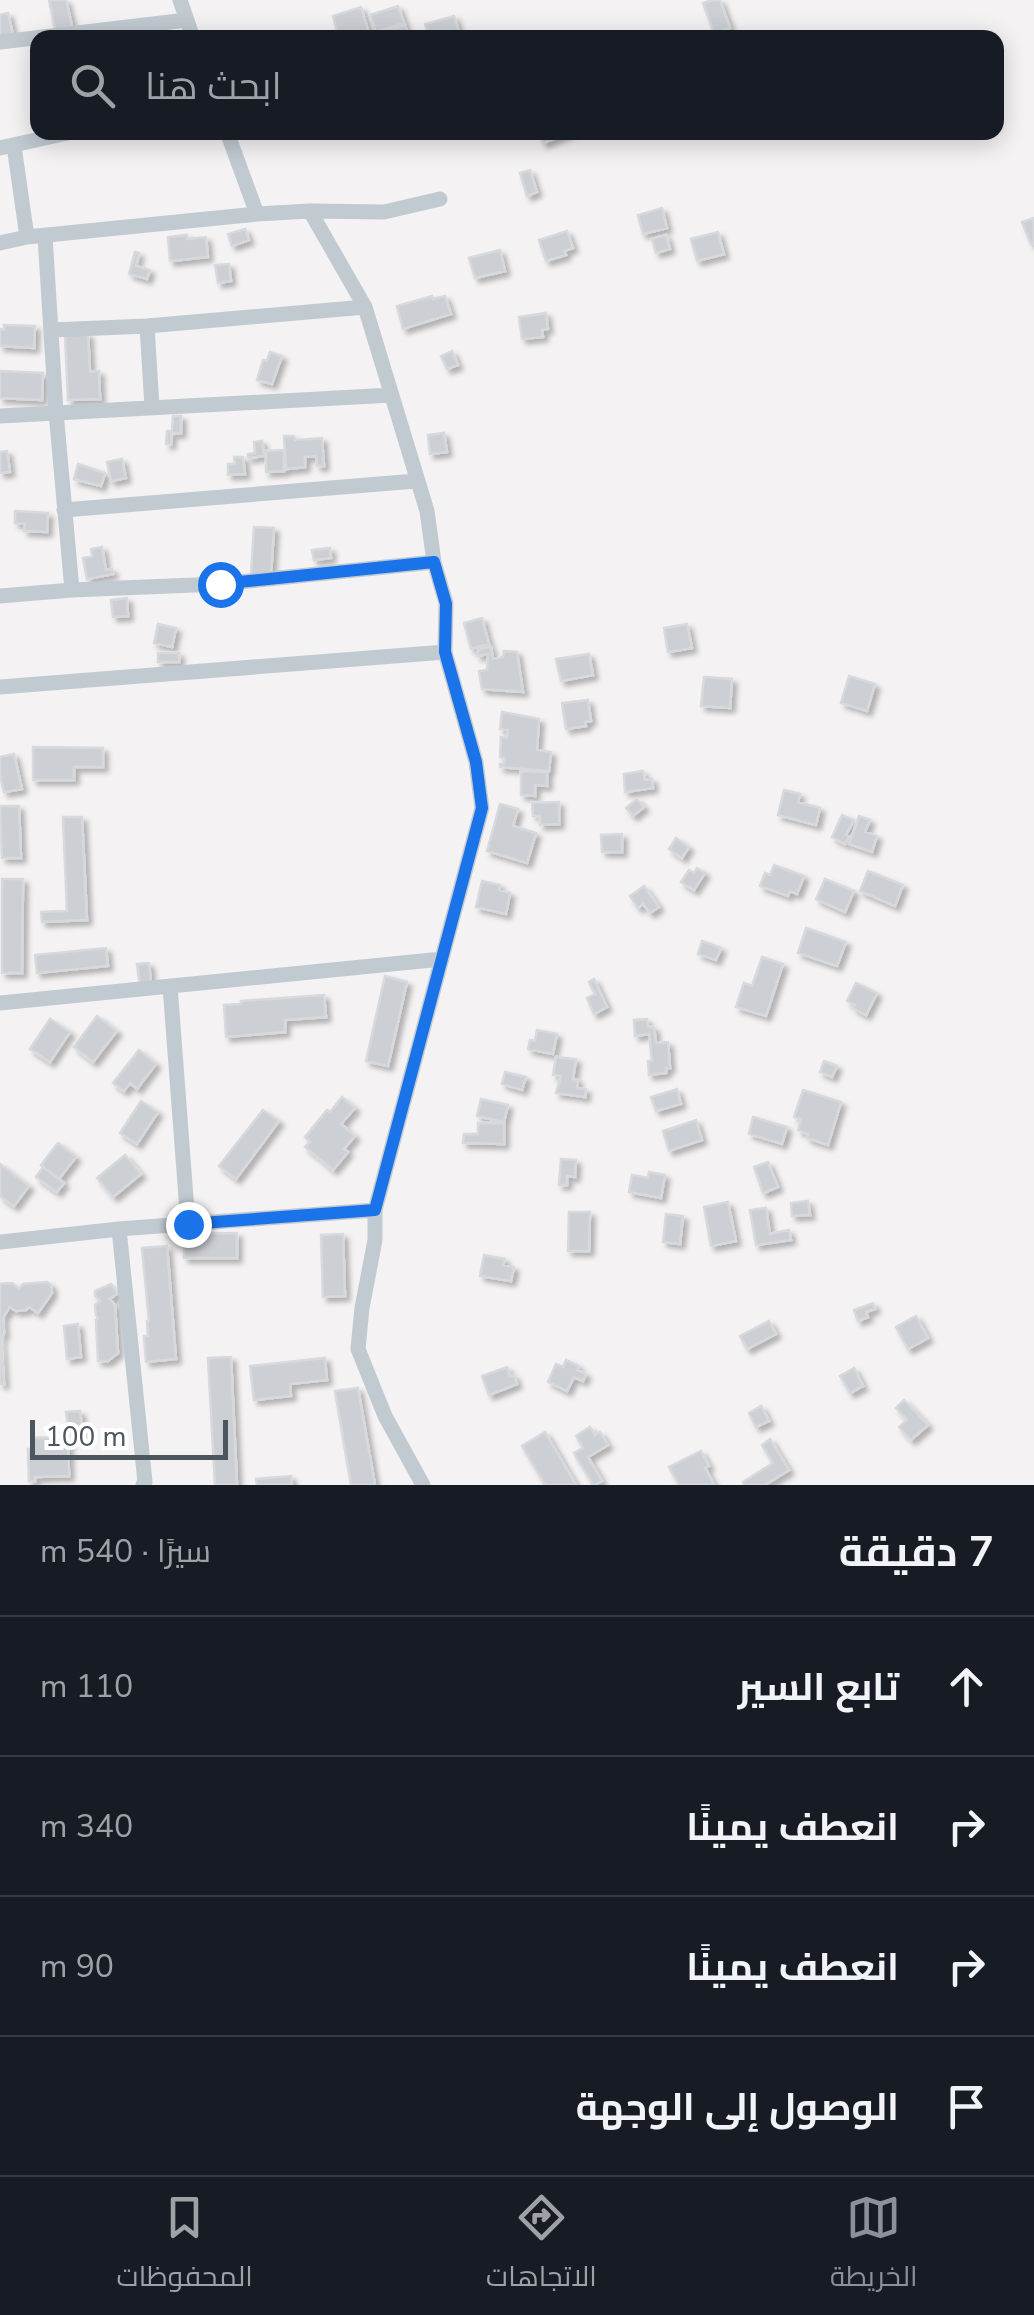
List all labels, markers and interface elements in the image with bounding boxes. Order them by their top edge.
search box [30,30,1004,140]
icon: search [65,58,120,113]
text: ابحث هنا [145,61,282,112]
route start [198,562,244,608]
route end [166,1202,212,1248]
scale bar [30,1415,228,1460]
text: 100 m [45,1418,127,1456]
text: 7 دقيقة [839,1524,994,1581]
text: سيرًا · 540 m [40,1530,211,1573]
icon: ahead [939,1659,994,1714]
text: تابع السير [738,1662,899,1713]
text: 110 m [40,1665,133,1708]
icon: right [939,1799,994,1854]
text: انعطف يمينًا [686,1802,899,1853]
text: 340 m [40,1805,133,1848]
icon: right [939,1939,994,1994]
text: انعطف يمينًا [686,1942,899,1993]
text: 90 m [40,1945,114,1988]
icon: arrive [939,2079,994,2134]
text: الوصول إلى الوجهة [576,2082,899,2133]
tab: المحفوظات [117,2190,253,2302]
tab: الاتجاهات [486,2190,597,2302]
tab: الخريطة [830,2190,917,2302]

